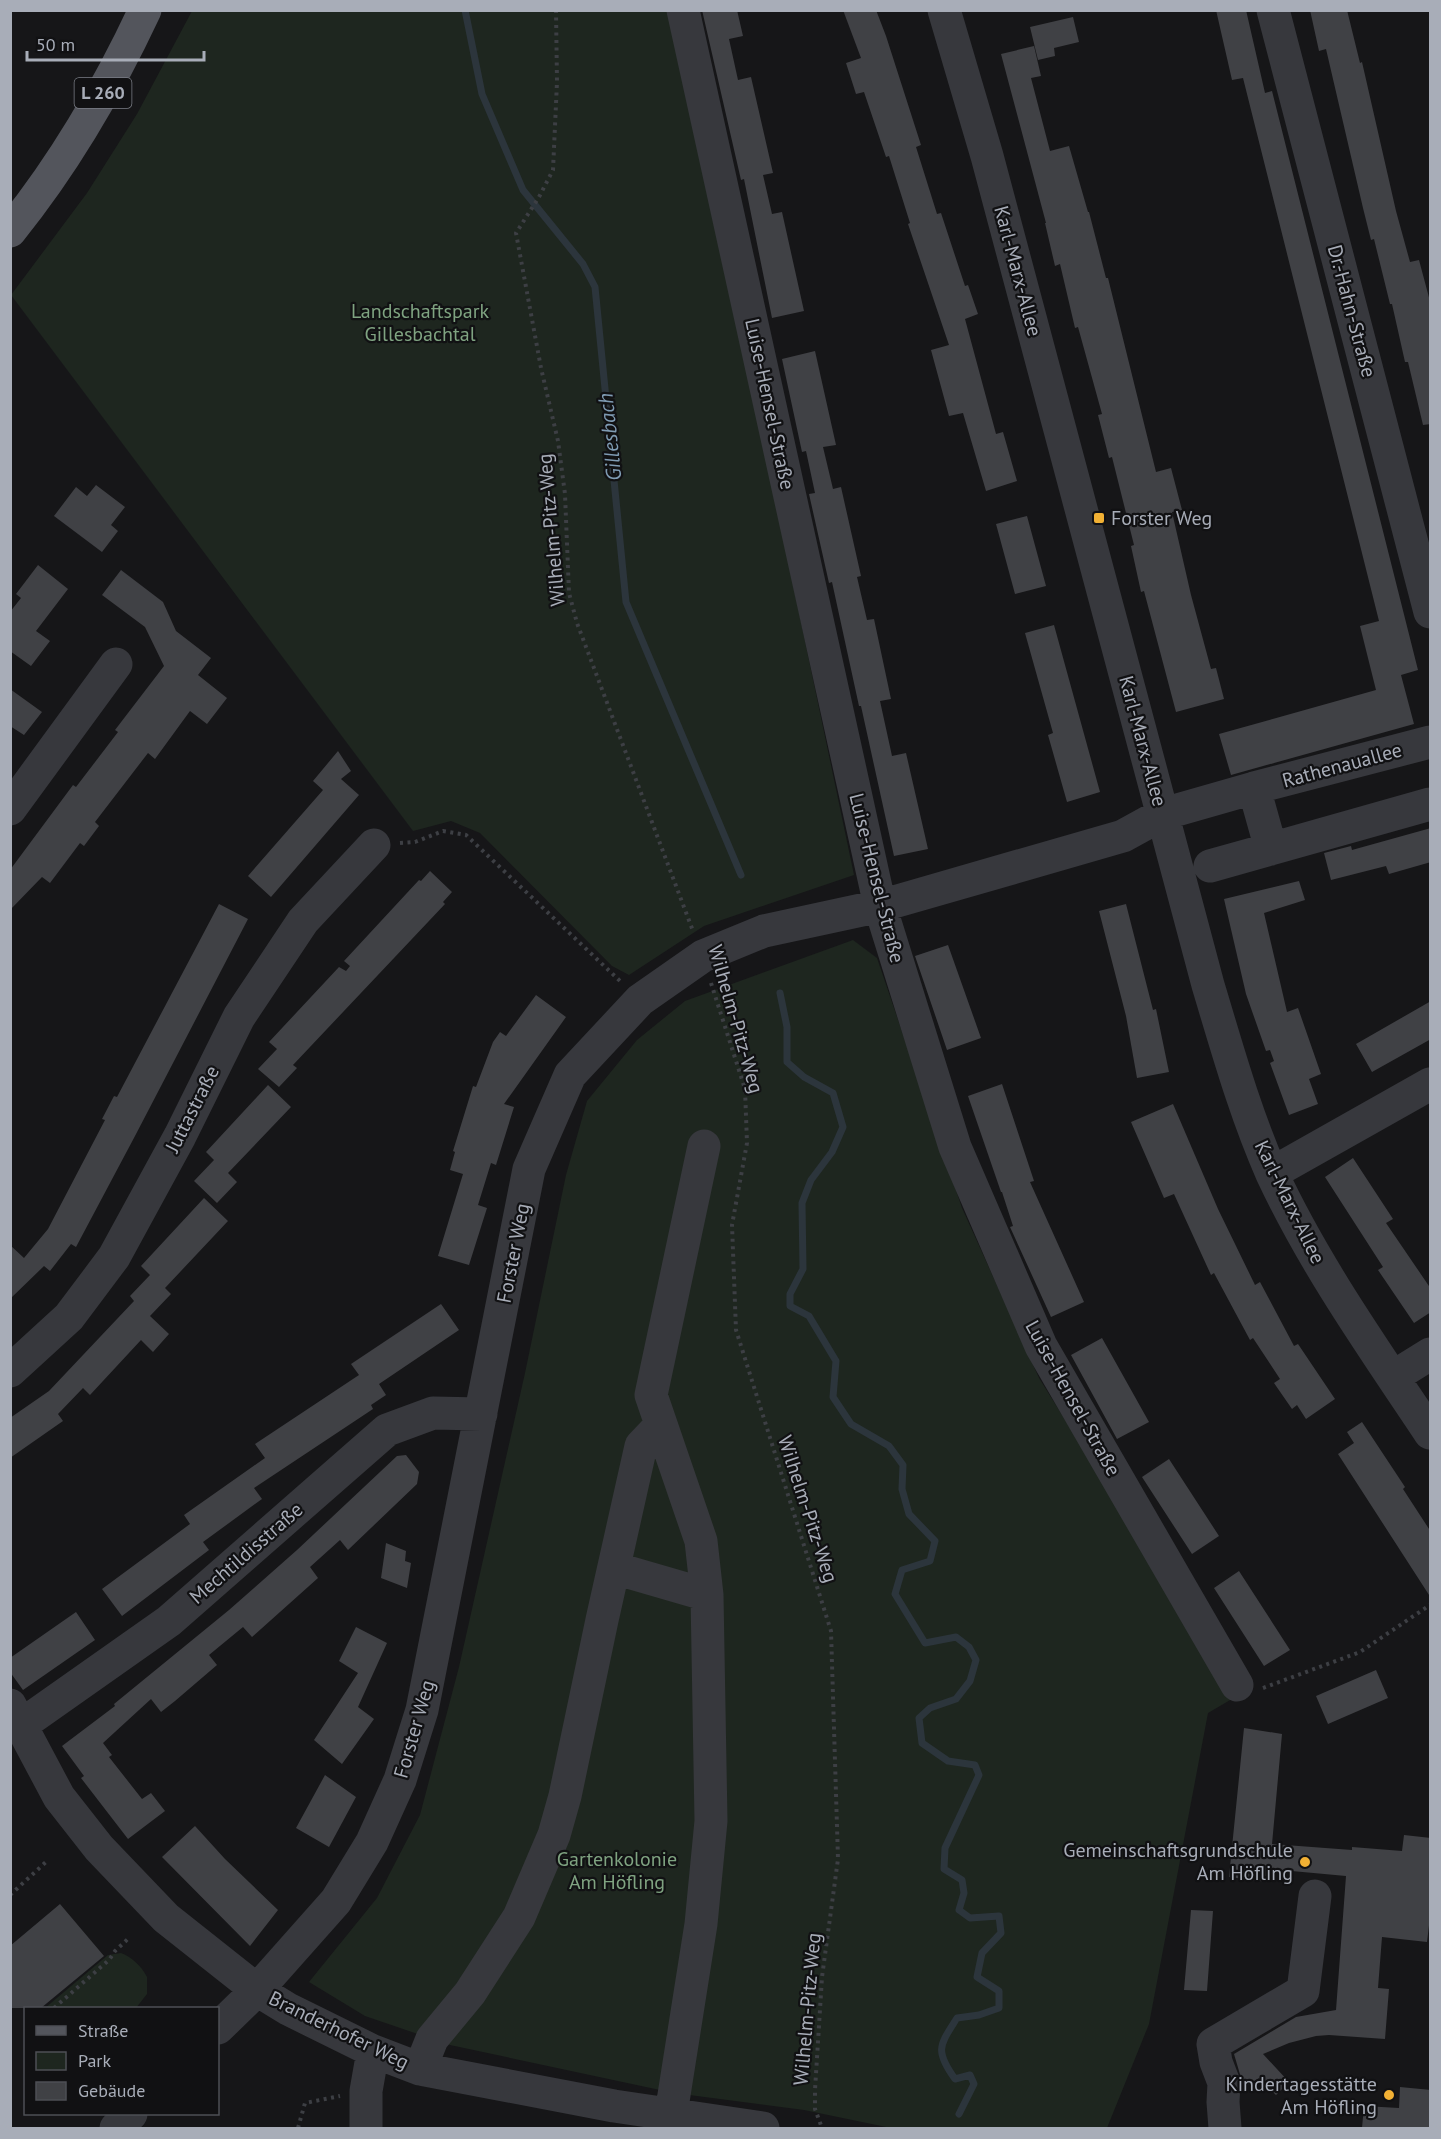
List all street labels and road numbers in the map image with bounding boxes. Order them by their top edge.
road number: L 260 [74,78,132,108]
street label: Karl-Marx-Allee [988,203,1048,339]
street label: Dr.-Hahn-Straße [1322,242,1382,380]
street label: Luise-Hensel-Straße [739,316,801,492]
street label: Wilhelm-Pitz-Weg [531,453,571,607]
street label: Karl-Marx-Allee [1113,673,1173,809]
street label: Rathenauallee [1279,737,1405,793]
street label: Luise-Hensel-Straße [843,790,911,966]
street label: Wilhelm-Pitz-Weg [702,942,770,1096]
street label: Juttastraße [159,1061,225,1158]
street label: Karl-Marx-Allee [1249,1136,1331,1268]
street label: Forster Weg [491,1201,535,1305]
street label: Luise-Hensel-Straße [1019,1316,1127,1480]
street label: Wilhelm-Pitz-Weg [772,1432,844,1586]
street label: Mechtildisstraße [184,1497,308,1609]
street label: Forster Weg [388,1677,440,1781]
street label: Wilhelm-Pitz-Weg [787,1932,827,2086]
street label: Branderhofer Weg [265,1985,413,2075]

